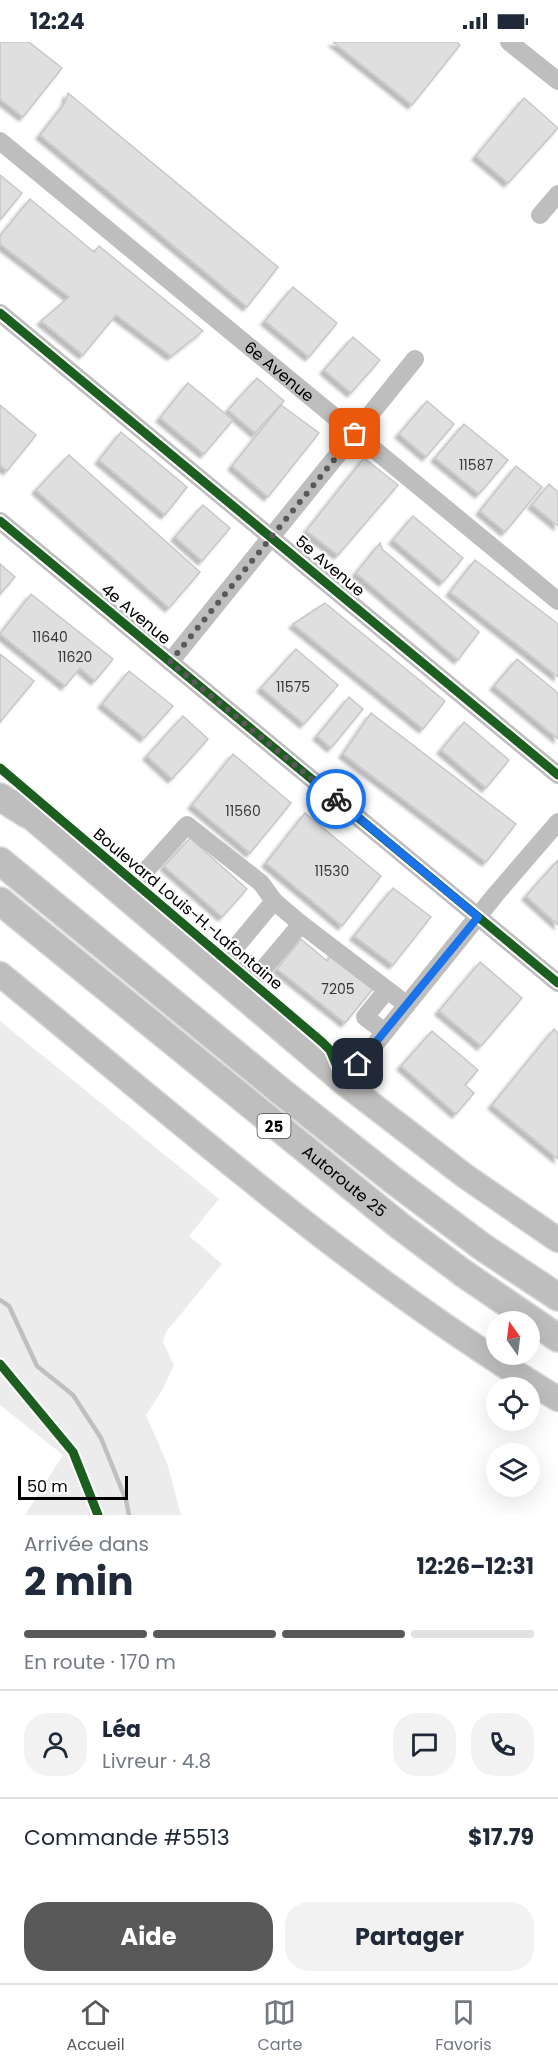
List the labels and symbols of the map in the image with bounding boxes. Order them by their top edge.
street label: 6e Avenue [239,336,319,407]
pin [329,408,380,459]
house number: 11587 [459,455,493,475]
street label: 5e Avenue [290,530,370,602]
street label: 4e Avenue [96,578,176,650]
house number: 11640 [32,627,68,647]
house number: 11620 [58,647,92,667]
house number: 11575 [276,677,310,697]
courier [306,769,366,829]
house number: 11560 [225,801,261,821]
street label: Boulevard Louis-H.-Lafontaine [88,823,288,995]
house number: 11530 [315,861,349,881]
house number: 7205 [321,979,355,999]
pin [332,1038,383,1089]
road number: 25 [258,1114,290,1138]
street label: Autoroute 25 [297,1140,392,1222]
north arrow [486,1311,540,1365]
scale bar [18,1473,128,1500]

